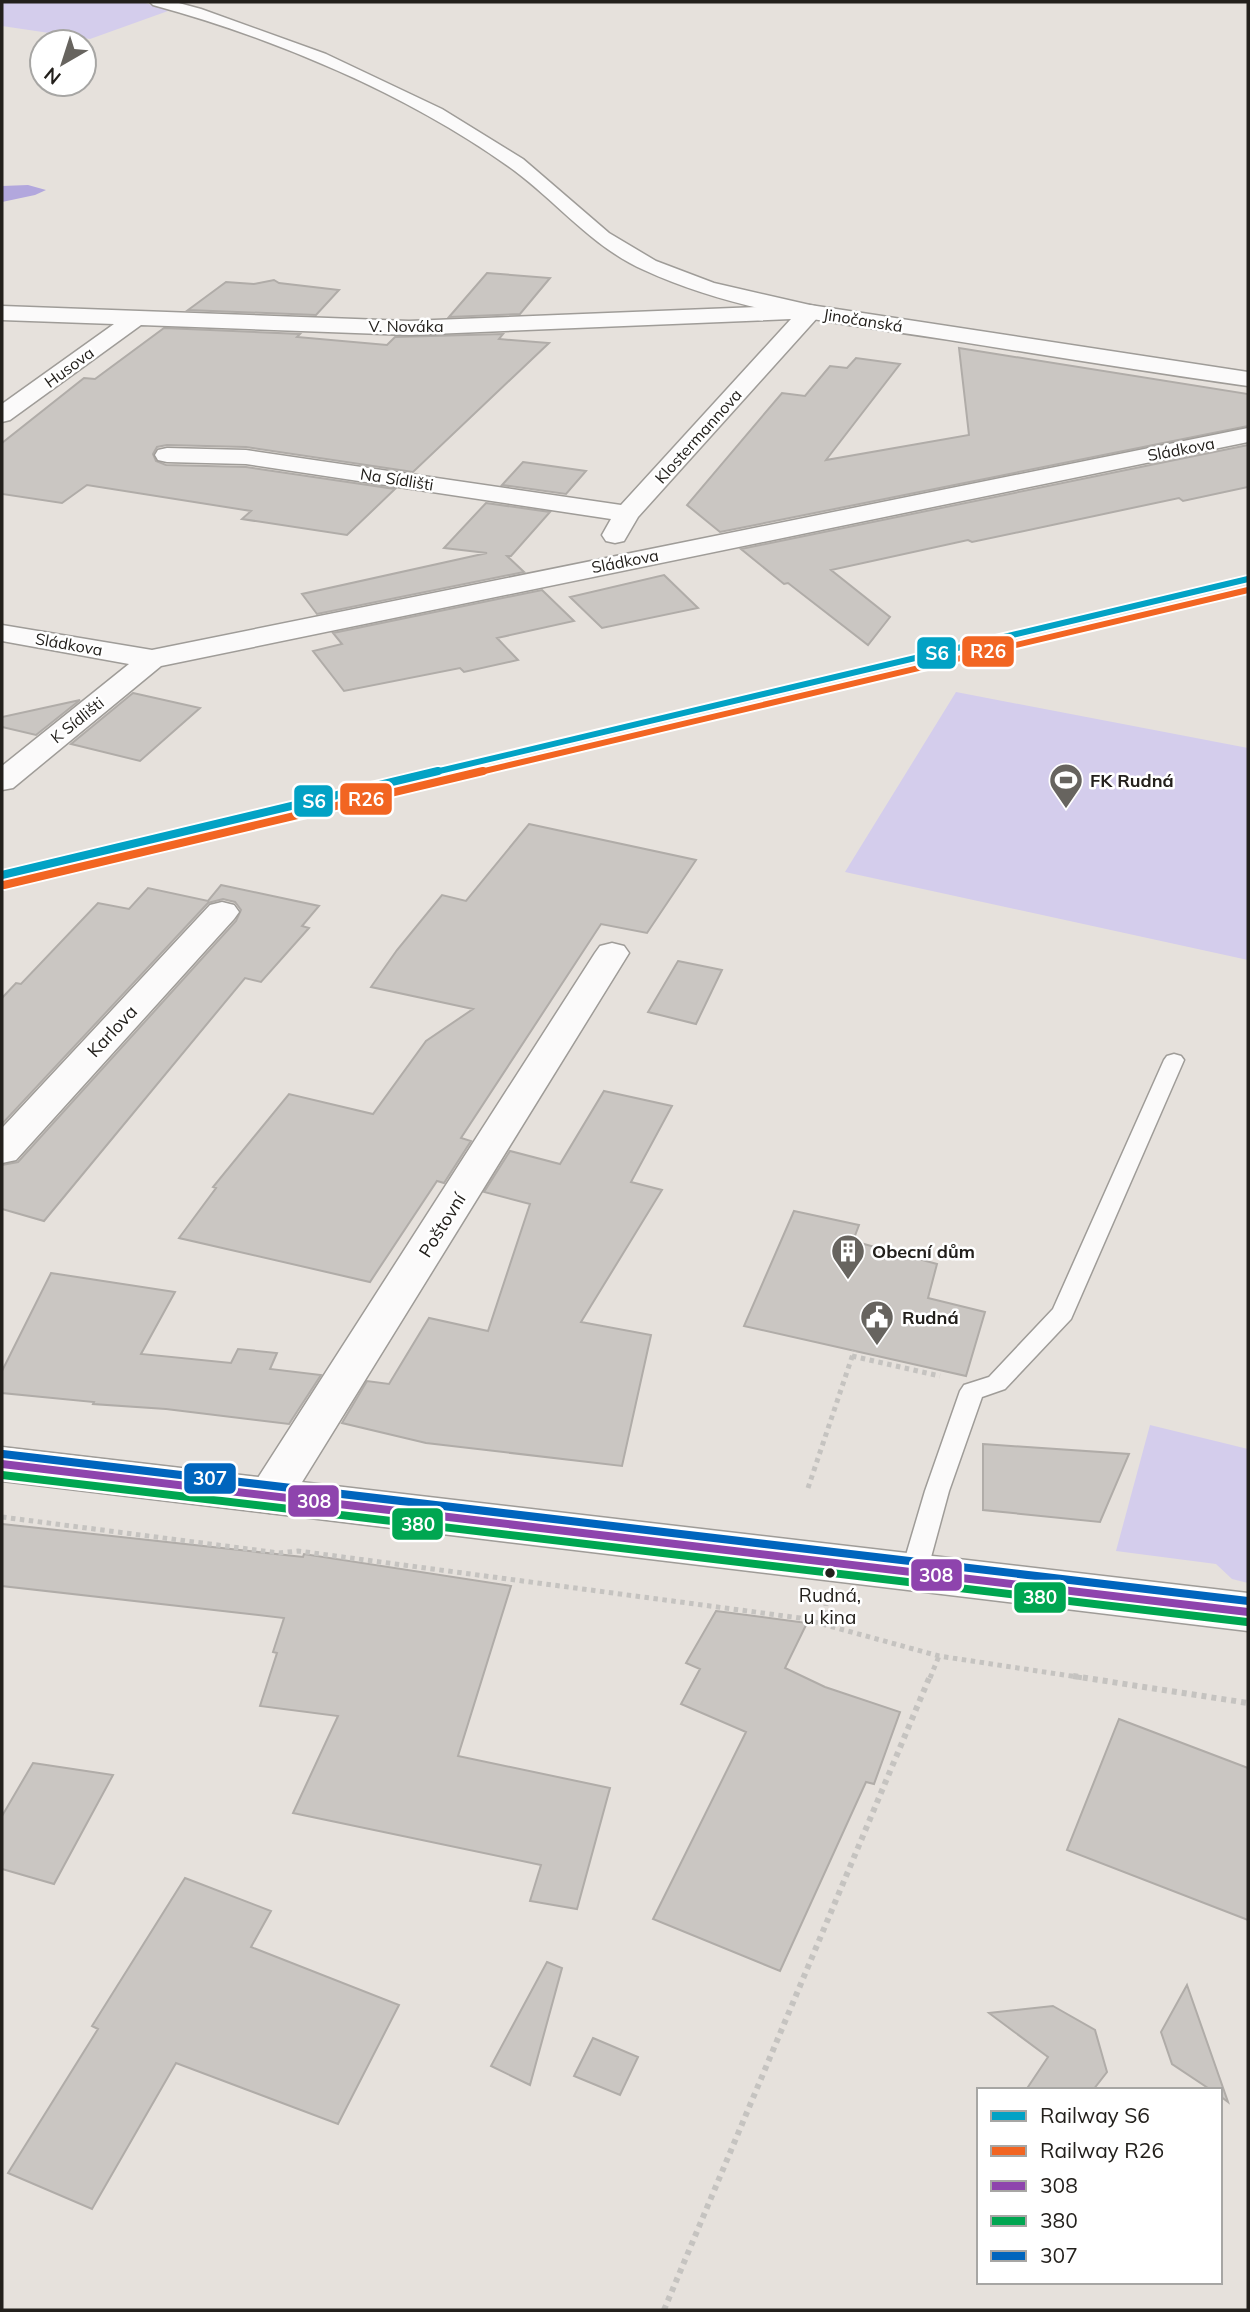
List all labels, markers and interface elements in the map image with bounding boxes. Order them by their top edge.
north arrow [28,28,98,98]
text: N [39,62,65,90]
street label: Jinočanská [822,304,904,336]
street label: V. Nováka [369,316,443,336]
street label: Husova [40,342,98,392]
street label: Klostermannova [650,385,746,487]
street label: Sládkova [1146,433,1216,465]
street label: Na Sídlišti [359,463,435,495]
street label: Sládkova [590,545,660,577]
street label: Sládkova [34,628,104,660]
line badge: R26 [961,635,1015,668]
line badge: S6 [916,636,957,670]
text: R26 [970,639,1006,663]
text: S6 [925,641,949,665]
street label: K Sídlišti [46,693,108,747]
sports icon: FK Rudná [1047,761,1085,810]
place label: FK Rudná [1090,769,1174,792]
line badge: R26 [339,782,393,816]
line badge: S6 [293,784,334,818]
text: R26 [348,787,384,811]
text: S6 [302,789,326,813]
street label: Karlova [82,1000,142,1062]
street label: Poštovní [413,1187,472,1261]
building icon: Obecní dům [829,1232,867,1281]
place label: Obecní dům [872,1240,975,1263]
public building icon: Rudná [858,1298,896,1347]
place label: Rudná [902,1306,959,1329]
line badge: 307 [183,1462,237,1495]
text: 307 [193,1466,227,1490]
line badge: 308 [287,1484,340,1518]
text: 308 [297,1489,331,1513]
line badge: 380 [391,1507,444,1541]
text: 380 [401,1512,435,1536]
line badge: 308 [910,1558,963,1592]
text: 308 [919,1563,953,1587]
marker: Rudná, u kina [823,1566,837,1580]
line badge: 380 [1013,1581,1067,1614]
place label: Rudná, u kina [799,1583,861,1629]
text: 380 [1023,1585,1057,1609]
legend [977,2088,1222,2284]
text: Railway S6 [1040,2102,1150,2128]
text: Railway R26 [1040,2137,1164,2163]
text: 308 [1040,2172,1078,2198]
text: 380 [1040,2207,1078,2233]
text: 307 [1040,2242,1078,2268]

